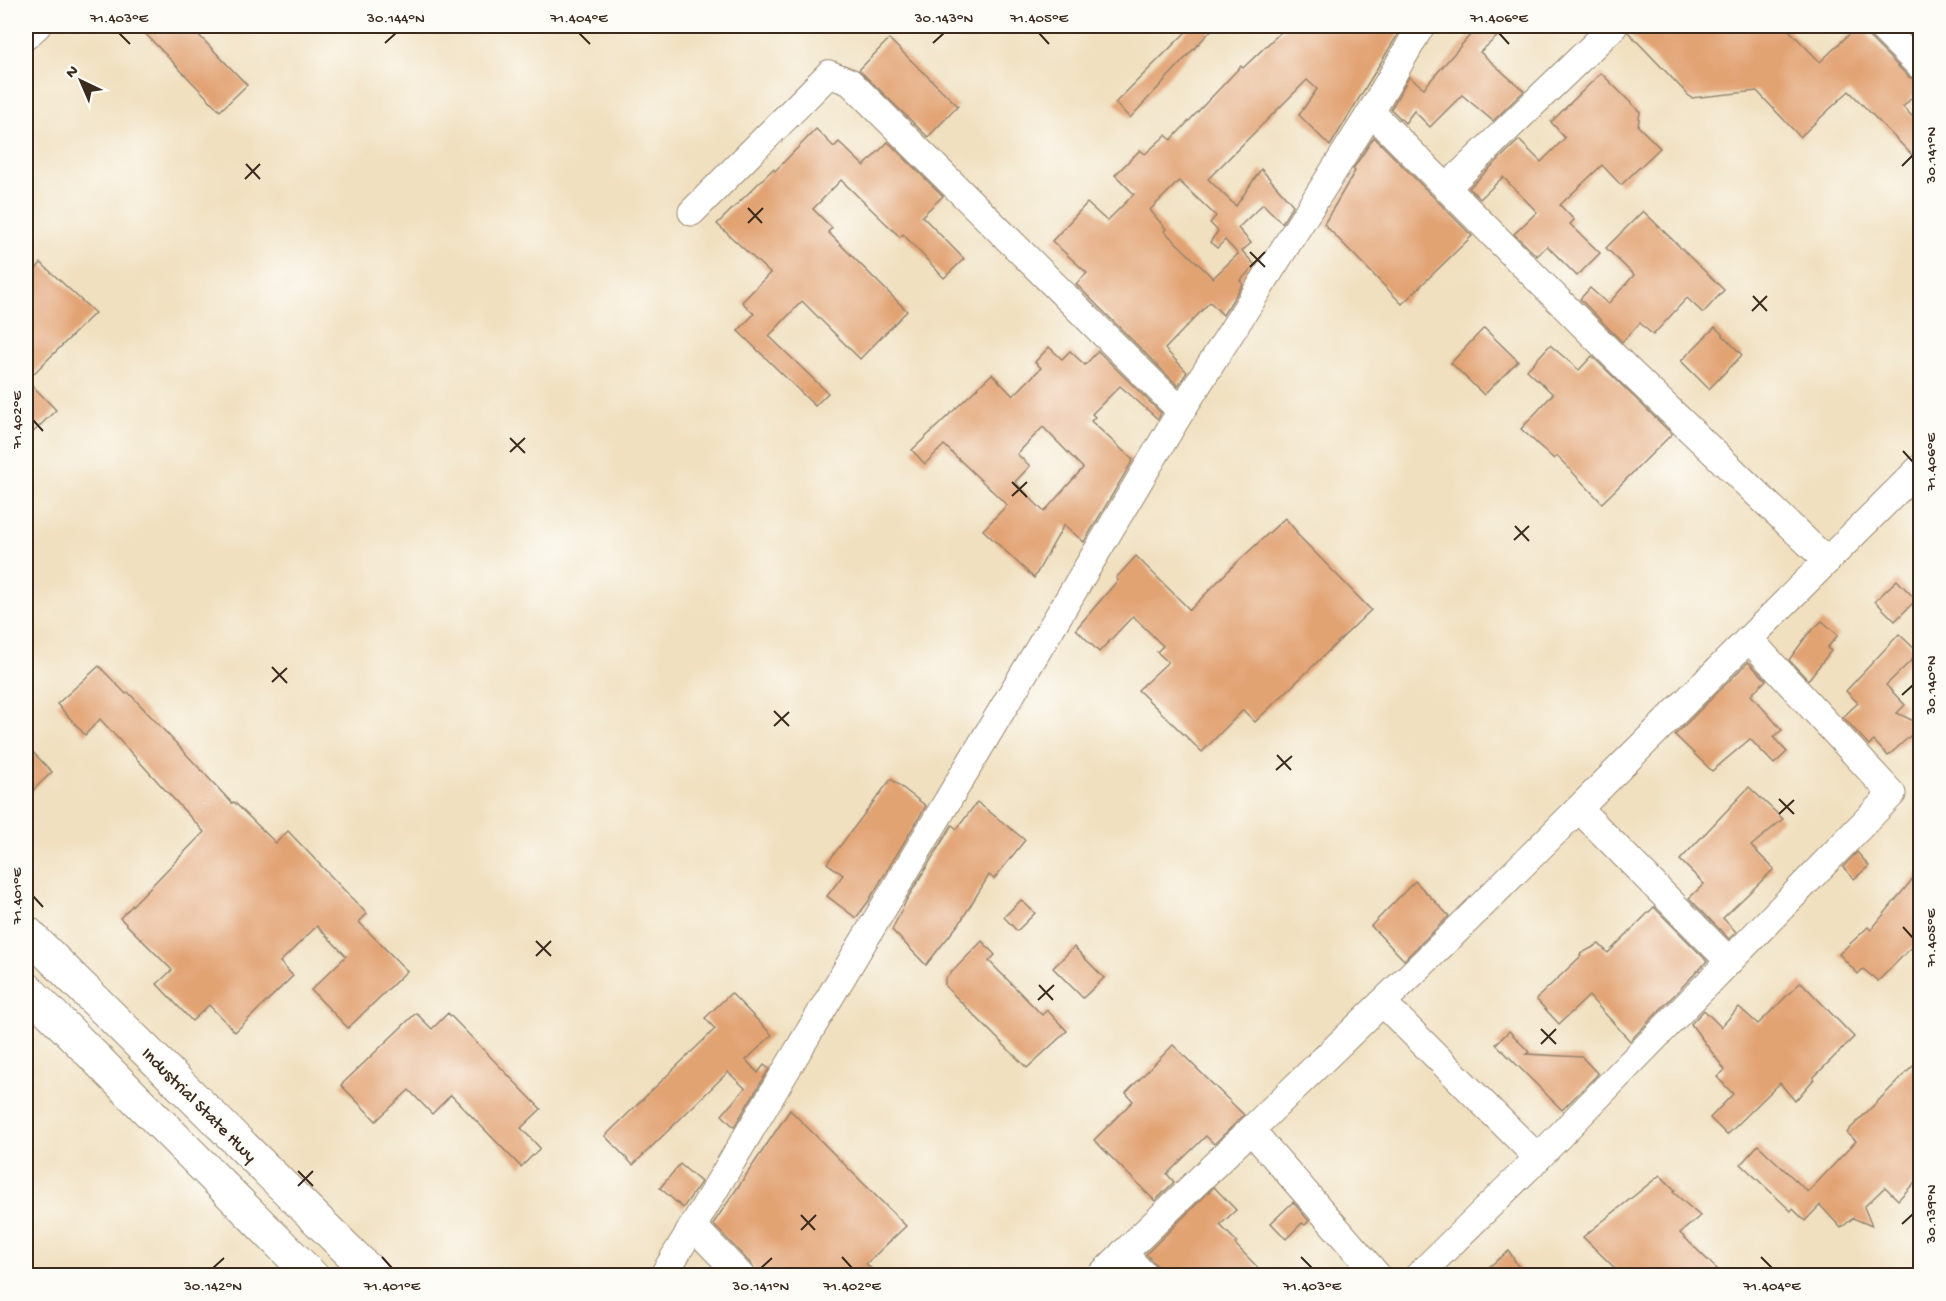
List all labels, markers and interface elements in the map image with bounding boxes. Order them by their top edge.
text: 71.403°E [89,10,149,28]
text: 30.144°N [366,10,425,28]
text: 71.404°E [549,10,608,28]
text: 30.143°N [914,10,973,28]
text: 71.405°E [1009,10,1069,28]
text: 71.406°E [1469,10,1529,28]
north arrow [51,51,111,111]
text: N [63,62,84,83]
text: 30.141°N [1923,126,1941,184]
text: 71.402°E [9,391,27,450]
text: 71.406°E [1923,432,1941,492]
text: 30.140°N [1923,655,1941,716]
text: 71.401°E [9,867,27,925]
text: 71.405°E [1923,908,1941,968]
street label: Industrial State Hwy [136,1044,260,1168]
text: 30.139°N [1923,1184,1941,1244]
text: 30.142°N [183,1278,242,1296]
text: 71.401°E [363,1278,421,1296]
text: 30.141°N [732,1278,790,1296]
text: 71.402°E [822,1278,881,1296]
text: 71.403°E [1282,1278,1342,1296]
text: 71.404°E [1742,1278,1801,1296]

